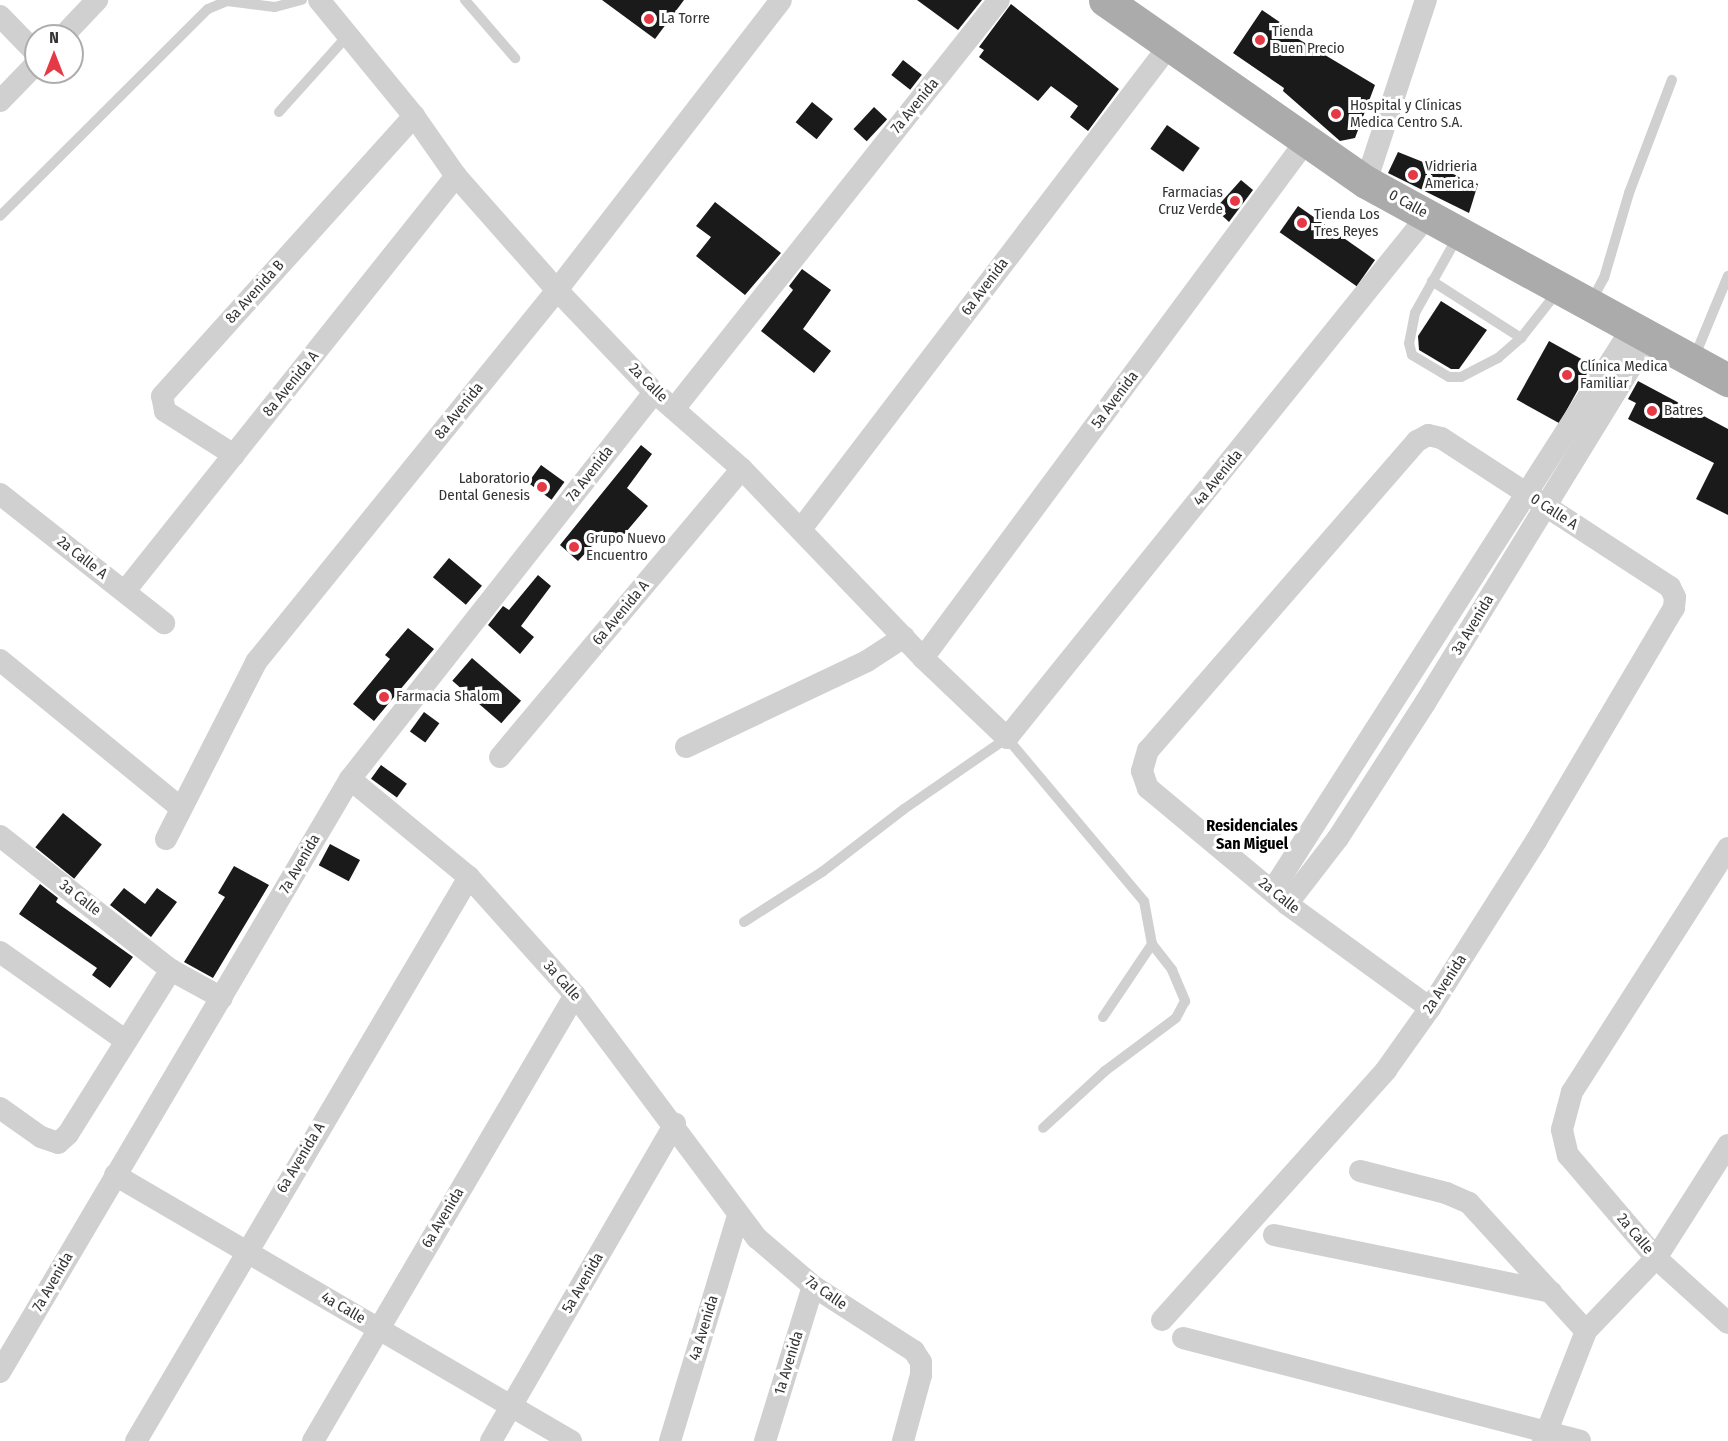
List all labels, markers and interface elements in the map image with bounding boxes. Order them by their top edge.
place label: La Torre [661,10,710,28]
marker: La Torre [642,12,656,26]
place label: Tienda Buen Precio [1272,22,1345,57]
north arrow [24,24,84,84]
text: N [49,28,59,47]
marker: Tienda Buen Precio [1253,33,1267,47]
street label: 7a Avenida [887,75,943,137]
place label: Hospital y Clínicas Medica Centro S.A. [1350,96,1463,131]
marker: Hospital y Clínicas Medica Centro S.A. [1327,105,1345,123]
place label: Vidrieria America [1425,157,1477,192]
marker: Vidrieria America [1406,168,1420,182]
place label: Farmacias Cruz Verde [1158,183,1223,218]
street label: 0 Calle [1386,186,1430,222]
marker: Farmacias Cruz Verde [1228,194,1242,208]
place label: Tienda Los Tres Reyes [1314,205,1380,240]
marker: Tienda Los Tres Reyes [1295,216,1309,230]
street label: 6a Avenida [958,255,1012,319]
street label: 8a Avenida B [222,257,288,327]
street label: 8a Avenida A [259,348,323,420]
place label: Clínica Medica Familiar [1580,357,1668,392]
street label: 2a Calle [625,360,671,406]
marker: Clínica Medica Familiar [1558,366,1576,384]
street label: 5a Avenida [1088,368,1142,432]
street label: 8a Avenida [431,379,487,443]
place label: Batres [1664,402,1703,420]
marker: Batres [1645,404,1659,418]
street label: 7a Avenida [563,443,617,505]
street label: 4a Avenida [1190,446,1246,510]
place label: Laboratorio Dental Genesis [439,469,530,504]
marker: Laboratorio Dental Genesis [535,480,549,494]
street label: 0 Calle A [1527,490,1581,534]
place label: Grupo Nuevo Encuentro [586,529,666,564]
street label: 2a Calle A [53,533,111,583]
marker: Grupo Nuevo Encuentro [567,540,581,554]
street label: 6a Avenida A [589,577,653,649]
street label: 3a Avenida [1448,592,1498,658]
place label: Farmacia Shalom [396,688,500,706]
marker: Farmacia Shalom [377,690,391,704]
district label: Residenciales San Miguel [1206,816,1298,854]
street label: 7a Avenida [276,831,324,897]
street label: 2a Calle [1255,874,1303,918]
street label: 3a Calle [56,876,104,920]
street label: 2a Avenida [1419,951,1471,1017]
street label: 3a Calle [540,957,584,1005]
street label: 6a Avenida A [273,1120,329,1196]
street label: 6a Avenida [418,1185,468,1251]
street label: 2a Calle [1613,1210,1657,1258]
street label: 7a Avenida [29,1249,77,1315]
street label: 5a Avenida [559,1250,607,1316]
street label: 7a Calle [802,1272,850,1314]
street label: 4a Calle [318,1288,368,1328]
street label: 4a Avenida [686,1293,722,1363]
street label: 1a Avenida [771,1329,807,1397]

